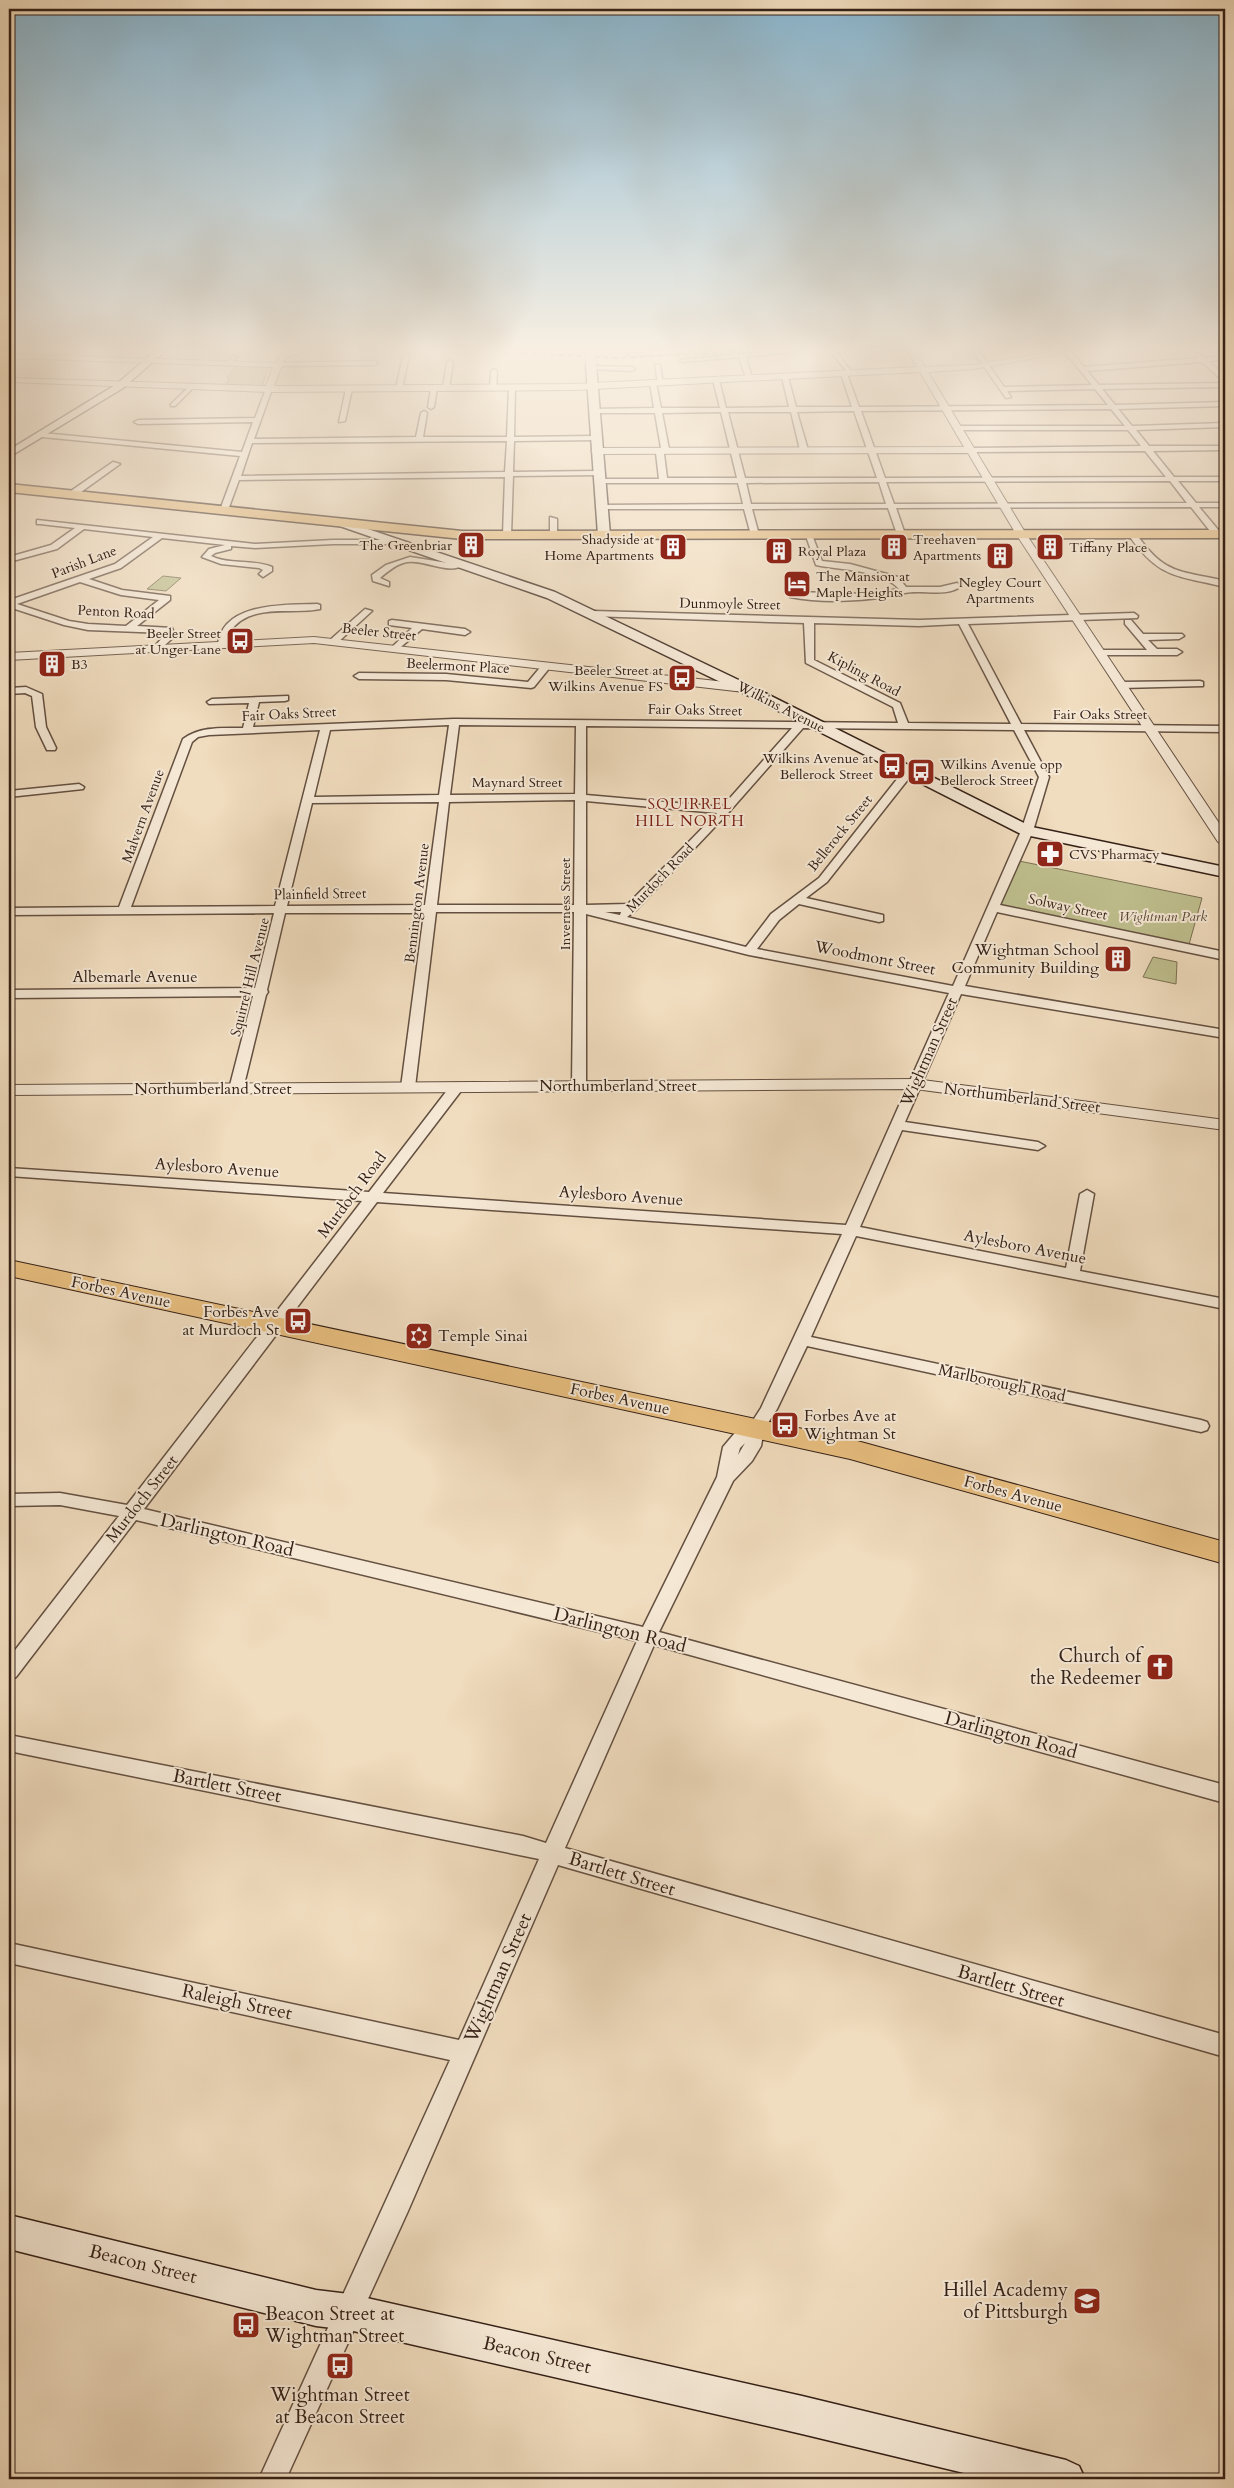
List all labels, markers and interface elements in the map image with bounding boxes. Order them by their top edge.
building icon: The Greenbriar [456,530,486,560]
place label: Shadyside at Home Apartments [545,530,655,565]
place label: Treehaven Apartments [913,530,982,565]
building icon: Shadyside at Home Apartments [658,532,688,562]
building icon: Treehaven Apartments [879,532,909,562]
building icon: Tiffany Place [1035,532,1065,562]
place label: The Greenbriar [359,536,453,555]
building icon: Royal Plaza [764,536,794,566]
place label: Tiffany Place [1069,538,1147,557]
street label: Parish Lane [49,541,119,583]
building icon: Negley Court Apartments [985,541,1015,571]
place label: Royal Plaza [798,542,866,561]
place label: The Mansion at Maple Heights [816,567,910,602]
hotel icon: The Mansion at Maple Heights [782,569,812,599]
place label: Negley Court Apartments [959,573,1042,608]
street label: Dunmoyle Street [679,594,781,614]
street label: Penton Road [77,600,156,624]
street label: Beeler Street [341,619,418,645]
place label: Beeler Street at Unger Lane [135,624,222,659]
bus stop icon: Beeler Street at Unger Lane [225,626,255,656]
street label: Kipling Road [824,647,904,701]
building icon: B3 [37,649,67,679]
street label: Beelermont Place [406,654,510,678]
place label: B3 [71,655,88,674]
place label: Beeler Street at Wilkins Avenue FS [547,661,664,696]
bus stop icon: Beeler Street at Wilkins Avenue FS [667,663,697,693]
street label: Wilkins Avenue [733,676,828,737]
street label: Fair Oaks Street [648,700,743,720]
street label: Fair Oaks Street [241,702,337,726]
street label: Fair Oaks Street [1053,705,1148,724]
place label: Wilkins Avenue at Bellerock Street [762,749,874,784]
bus stop icon: Wilkins Avenue at Bellerock Street [877,751,907,781]
place label: Wilkins Avenue opp Bellerock Street [939,755,1062,790]
bus stop icon: Wilkins Avenue opp Bellerock Street [906,757,936,787]
street label: Malvern Avenue [117,766,169,866]
street label: Maynard Street [472,773,563,792]
street label: Bellerock Street [803,790,877,875]
district label: SQUIRREL HILL NORTH [635,794,745,831]
street label: Murdoch Road [622,839,698,917]
pharmacy icon: CVS Pharmacy [1035,839,1065,869]
street label: Bennington Avenue [400,842,434,964]
place label: CVS Pharmacy [1069,845,1160,864]
street label: Inverness Street [556,857,575,950]
street label: Plainfield Street [274,884,367,904]
street label: Solway Street [1027,889,1110,925]
park label: Wightman Park [1119,907,1207,926]
street label: Squirrel Hill Avenue [226,916,274,1038]
street label: Woodmont Street [812,935,937,980]
place label: Wightman School Community Building [952,939,1099,979]
building icon: Wightman School Community Building [1103,944,1133,974]
street label: Albemarle Avenue [72,966,198,988]
street label: Wightman Street [895,994,963,1111]
street label: Northumberland Street [539,1075,697,1097]
street label: Northumberland Street [943,1077,1101,1119]
street label: Northumberland Street [134,1078,292,1100]
street label: Murdoch Road [312,1147,392,1243]
street label: Aylesboro Avenue [154,1153,280,1183]
street label: Aylesboro Avenue [558,1181,684,1211]
street label: Aylesboro Avenue [962,1224,1088,1270]
street label: Forbes Avenue [69,1271,173,1313]
place label: Forbes Ave at Murdoch St [182,1301,279,1341]
bus stop icon: Forbes Ave at Murdoch St [283,1306,313,1336]
synagogue icon: Temple Sinai [404,1321,434,1351]
place label: Temple Sinai [438,1325,528,1347]
street label: Marlborough Road [936,1359,1068,1407]
street label: Forbes Avenue [568,1378,672,1420]
place label: Forbes Ave at Wightman St [803,1405,896,1445]
bus stop icon: Forbes Ave at Wightman St [770,1410,800,1440]
street label: Murdoch Street [101,1451,183,1547]
street label: Forbes Avenue [961,1470,1065,1518]
street label: Darlington Road [158,1507,296,1563]
street label: Darlington Road [551,1601,689,1659]
place label: Church of the Redeemer [1030,1643,1144,1691]
church icon: Church of the Redeemer [1145,1652,1175,1682]
street label: Darlington Road [942,1705,1080,1765]
street label: Bartlett Street [170,1763,284,1809]
street label: Bartlett Street [565,1845,679,1903]
street label: Wightman Street [457,1909,538,2048]
street label: Bartlett Street [954,1958,1068,2014]
street label: Raleigh Street [179,1978,295,2026]
street label: Beacon Street [86,2238,200,2290]
place label: Hillel Academy of Pittsburgh [943,2277,1069,2325]
school or university icon: Hillel Academy of Pittsburgh [1072,2286,1102,2316]
place label: Beacon Street at Wightman Street [264,2301,404,2349]
bus stop icon: Beacon Street at Wightman Street [231,2310,261,2340]
street label: Beacon Street [480,2330,594,2380]
bus stop icon: Wightman Street at Beacon Street [325,2351,355,2381]
place label: Wightman Street at Beacon Street [269,2382,410,2430]

